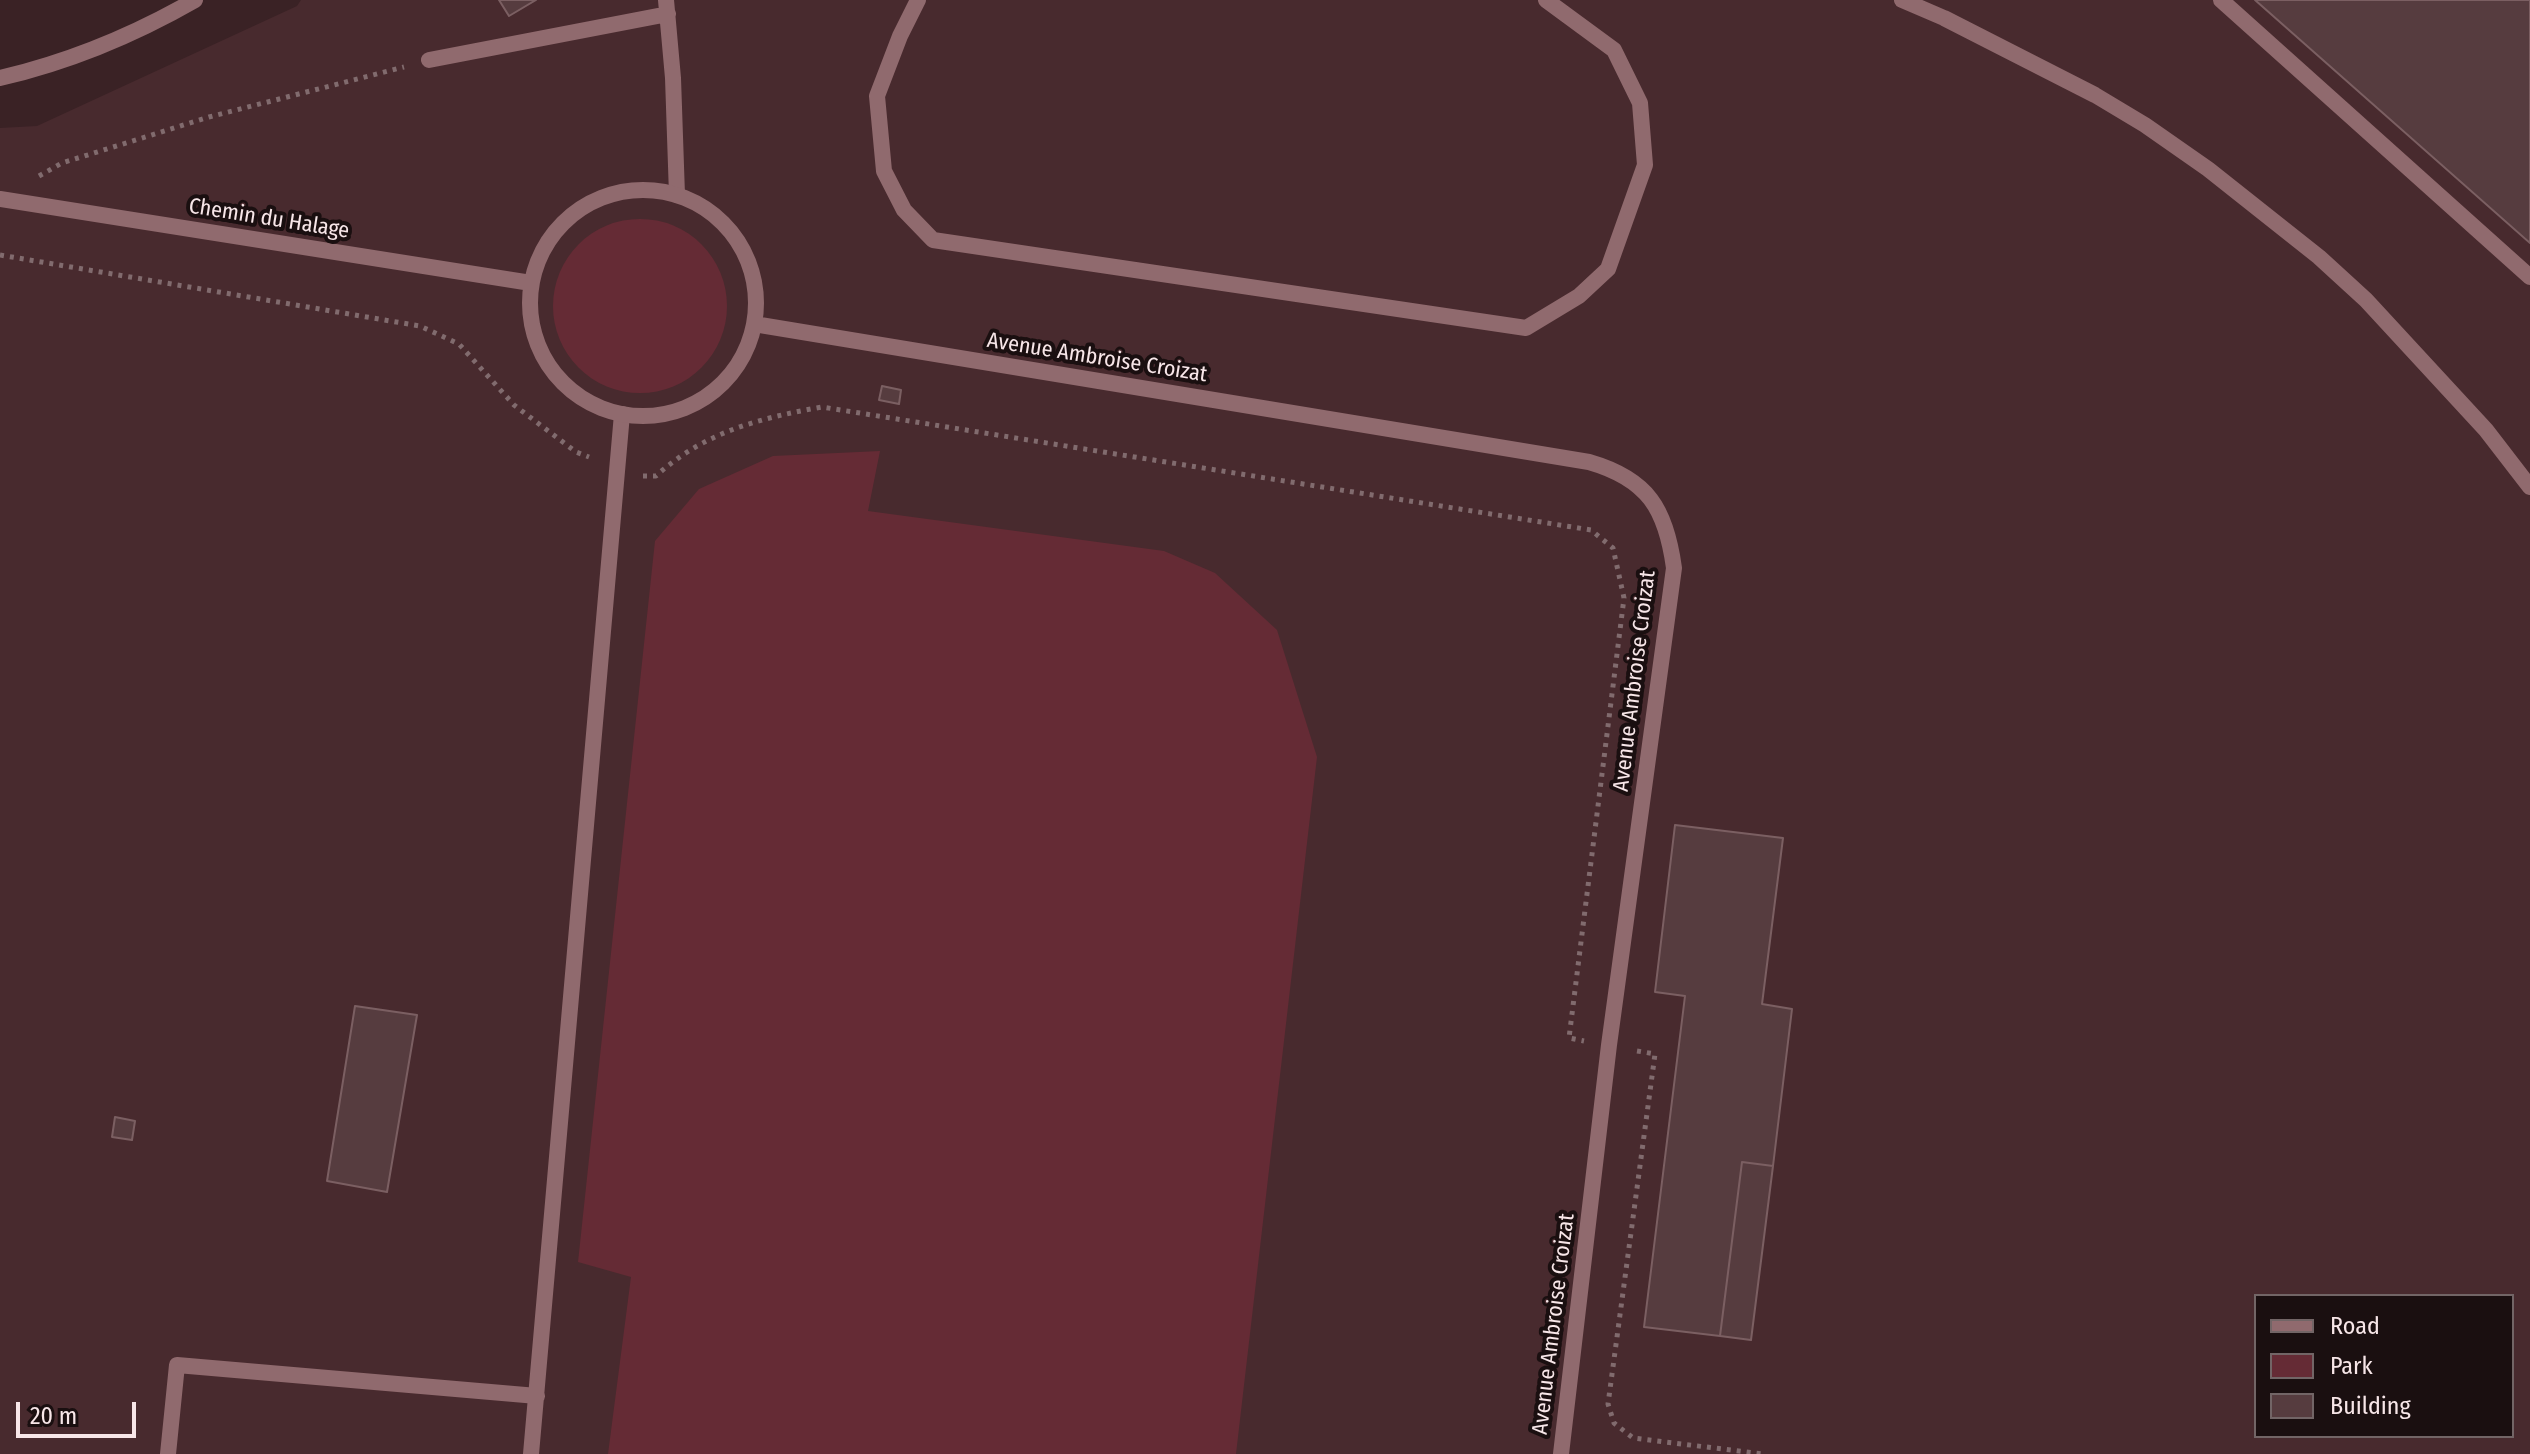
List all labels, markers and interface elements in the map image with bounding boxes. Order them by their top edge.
street label: Chemin du Halage [187,193,351,245]
street label: Avenue Ambroise Croizat [985,328,1209,388]
street label: Avenue Ambroise Croizat [1608,569,1662,793]
street label: Avenue Ambroise Croizat [1527,1212,1581,1436]
legend [2254,1294,2514,1438]
text: Road [2330,1312,2380,1340]
text: Park [2330,1352,2373,1380]
scale bar [20,1386,140,1436]
text: Building [2330,1392,2411,1420]
text: 20 m [30,1402,77,1430]

